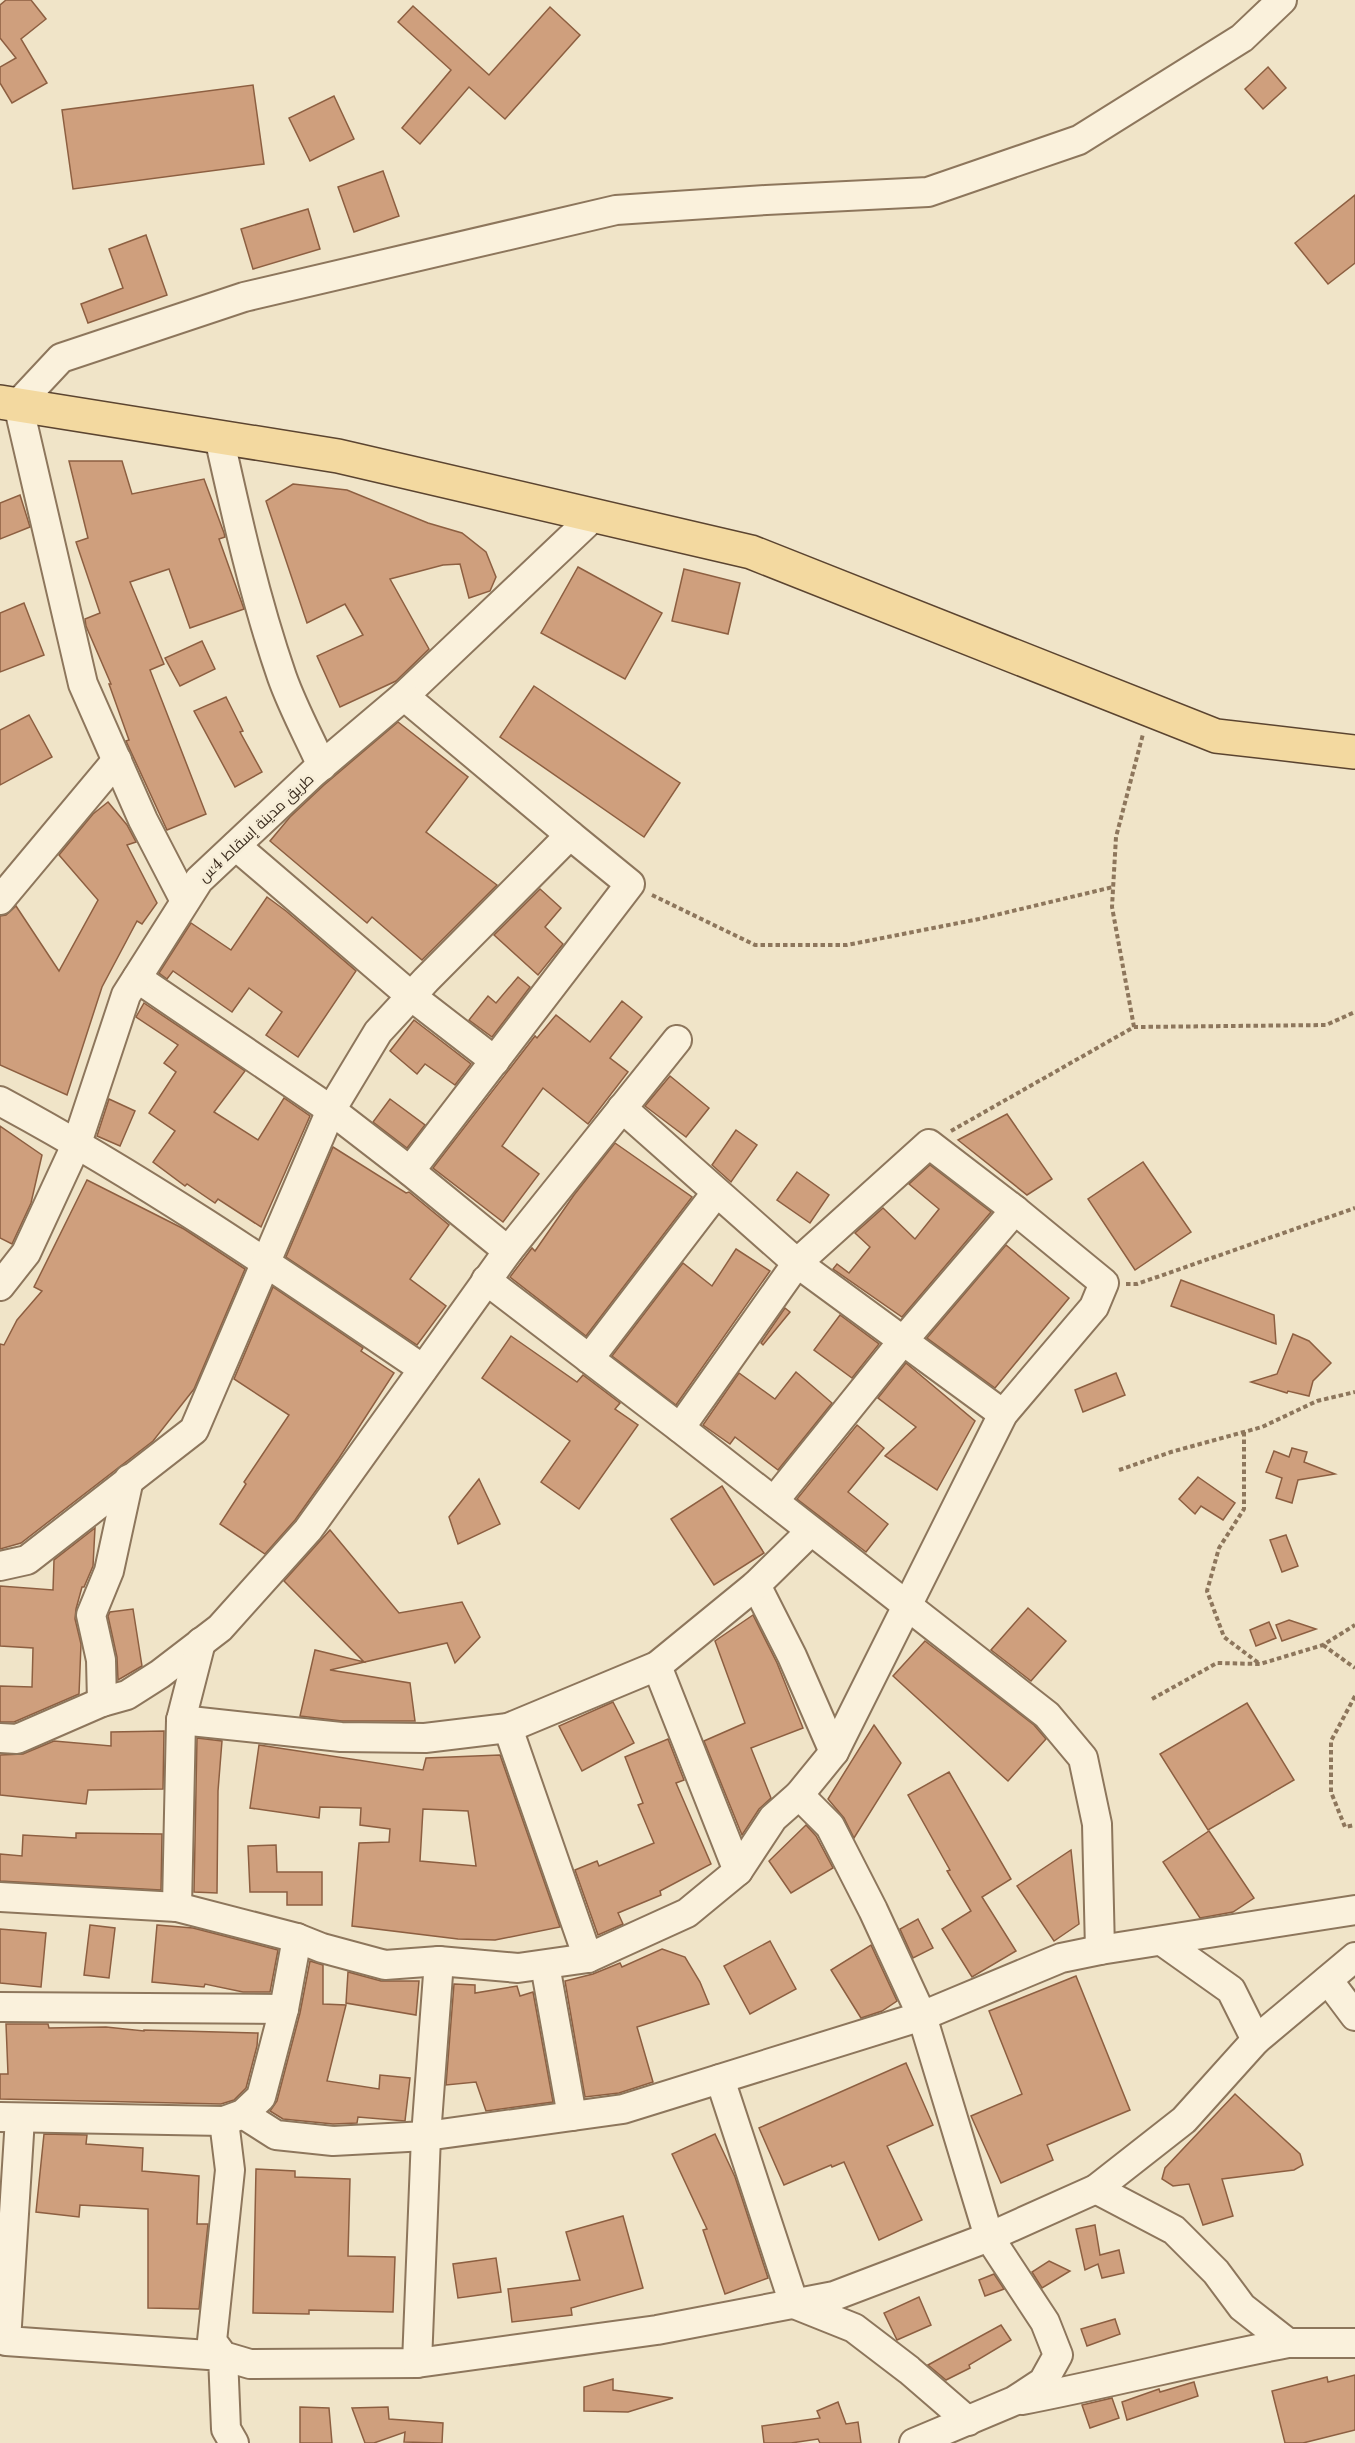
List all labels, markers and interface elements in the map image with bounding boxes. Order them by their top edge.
street label: طريق مدينة إسقاط 4س [194,769,318,887]

